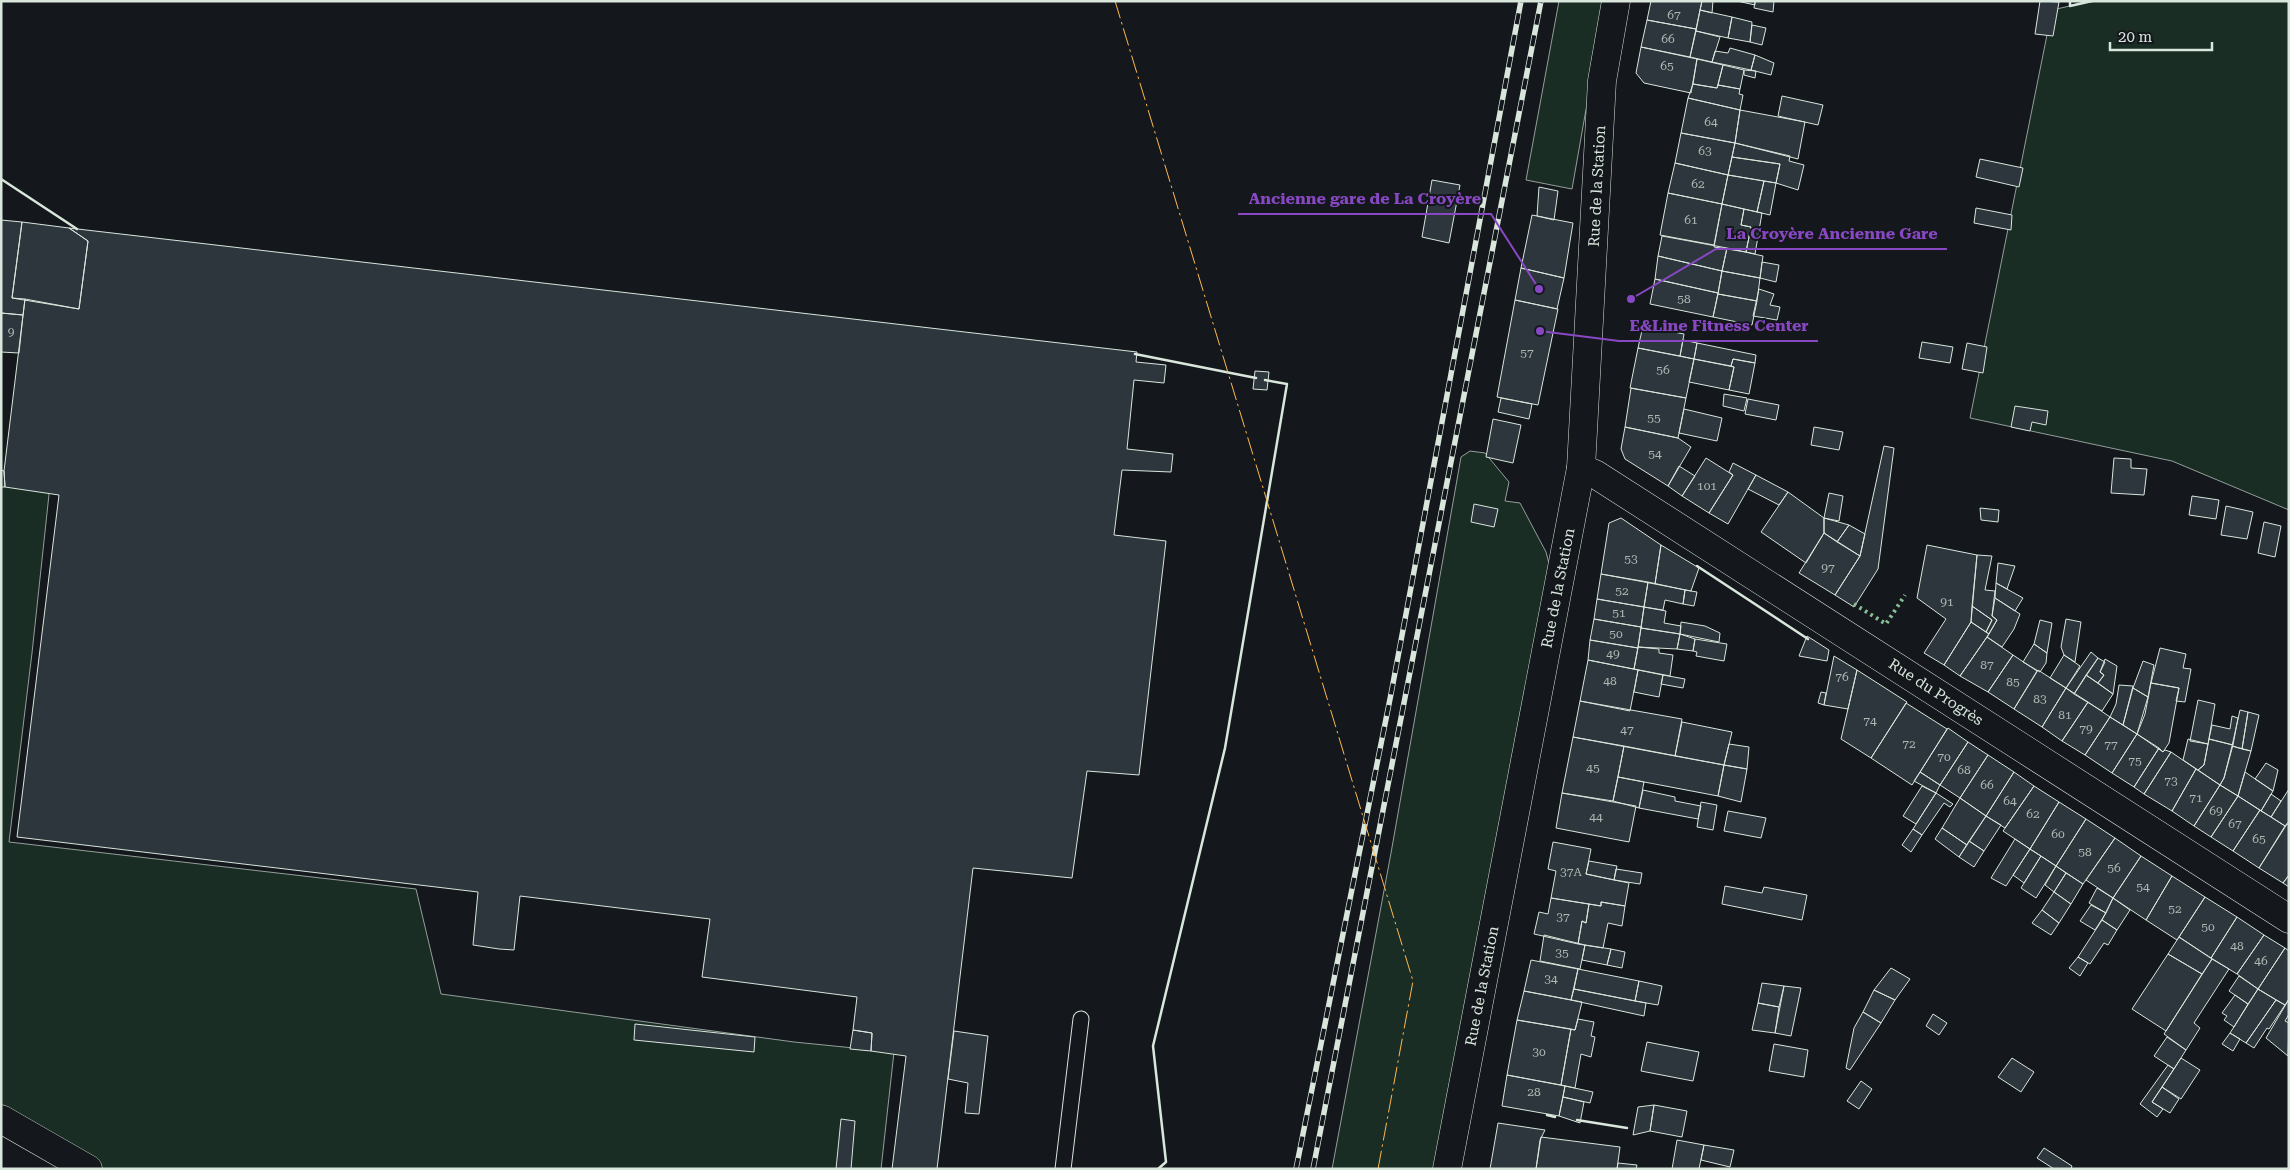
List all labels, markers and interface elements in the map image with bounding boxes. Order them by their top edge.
house number: 67 [1667,8,1681,22]
scale bar [2110,20,2212,52]
text: 20 m [2118,28,2153,46]
house number: 66 [1661,32,1675,46]
house number: 65 [1660,59,1674,73]
house number: 64 [1704,115,1718,129]
street label: Rue de la Station [1585,124,1609,247]
house number: 63 [1698,144,1712,158]
house number: 62 [1691,177,1705,191]
callout: Ancienne gare de La Croyère [1238,183,1491,214]
text: Ancienne gare de La Croyère [1249,189,1481,208]
house number: 61 [1684,213,1698,227]
callout: La Croyère Ancienne Gare [1716,218,1947,249]
text: La Croyère Ancienne Gare [1726,224,1938,243]
house number: 58 [1677,292,1691,306]
callout: E&Line Fitness Center [1619,310,1818,341]
text: E&Line Fitness Center [1629,316,1809,335]
house number: 9 [8,325,15,339]
house number: 57 [1520,346,1534,360]
house number: 56 [1656,363,1670,377]
house number: 55 [1647,411,1661,425]
house number: 54 [1648,447,1662,461]
house number: 101 [1697,479,1717,493]
street label: Rue de la Station [1538,526,1579,649]
house number: 53 [1624,552,1638,566]
house number: 97 [1821,561,1835,575]
house number: 52 [1615,584,1629,598]
house number: 91 [1940,595,1954,609]
house number: 51 [1612,606,1626,620]
house number: 50 [1609,627,1623,641]
house number: 49 [1606,647,1620,661]
street label: Rue du Progrès [1885,655,1987,729]
house number: 87 [1980,658,1994,672]
house number: 76 [1835,670,1849,684]
house number: 48 [1603,674,1617,688]
house number: 85 [2006,675,2020,689]
house number: 83 [2033,692,2047,706]
house number: 81 [2058,708,2072,722]
house number: 74 [1863,714,1877,728]
house number: 79 [2079,722,2093,736]
house number: 47 [1620,723,1634,737]
house number: 72 [1902,737,1916,751]
house number: 77 [2104,738,2118,752]
house number: 70 [1937,750,1951,764]
house number: 75 [2128,754,2142,768]
house number: 45 [1586,761,1600,775]
house number: 68 [1957,763,1971,777]
house number: 73 [2164,774,2178,788]
house number: 66 [1980,778,1994,792]
house number: 71 [2189,791,2203,805]
house number: 64 [2003,794,2017,808]
house number: 69 [2209,804,2223,818]
house number: 62 [2026,807,2040,821]
house number: 44 [1589,810,1603,824]
house number: 67 [2228,817,2242,831]
house number: 60 [2051,827,2065,841]
house number: 65 [2252,832,2266,846]
house number: 58 [2078,845,2092,859]
house number: 56 [2107,861,2121,875]
house number: 37A [1560,865,1583,879]
house number: 54 [2136,880,2150,894]
house number: 52 [2168,902,2182,916]
house number: 37 [1556,910,1570,924]
house number: 50 [2201,920,2215,934]
street label: Rue de la Station [1462,924,1503,1047]
house number: 48 [2230,939,2244,953]
house number: 35 [1555,946,1569,960]
house number: 46 [2254,954,2268,968]
house number: 34 [1544,972,1558,986]
house number: 30 [1532,1045,1546,1059]
house number: 28 [1527,1085,1541,1099]

